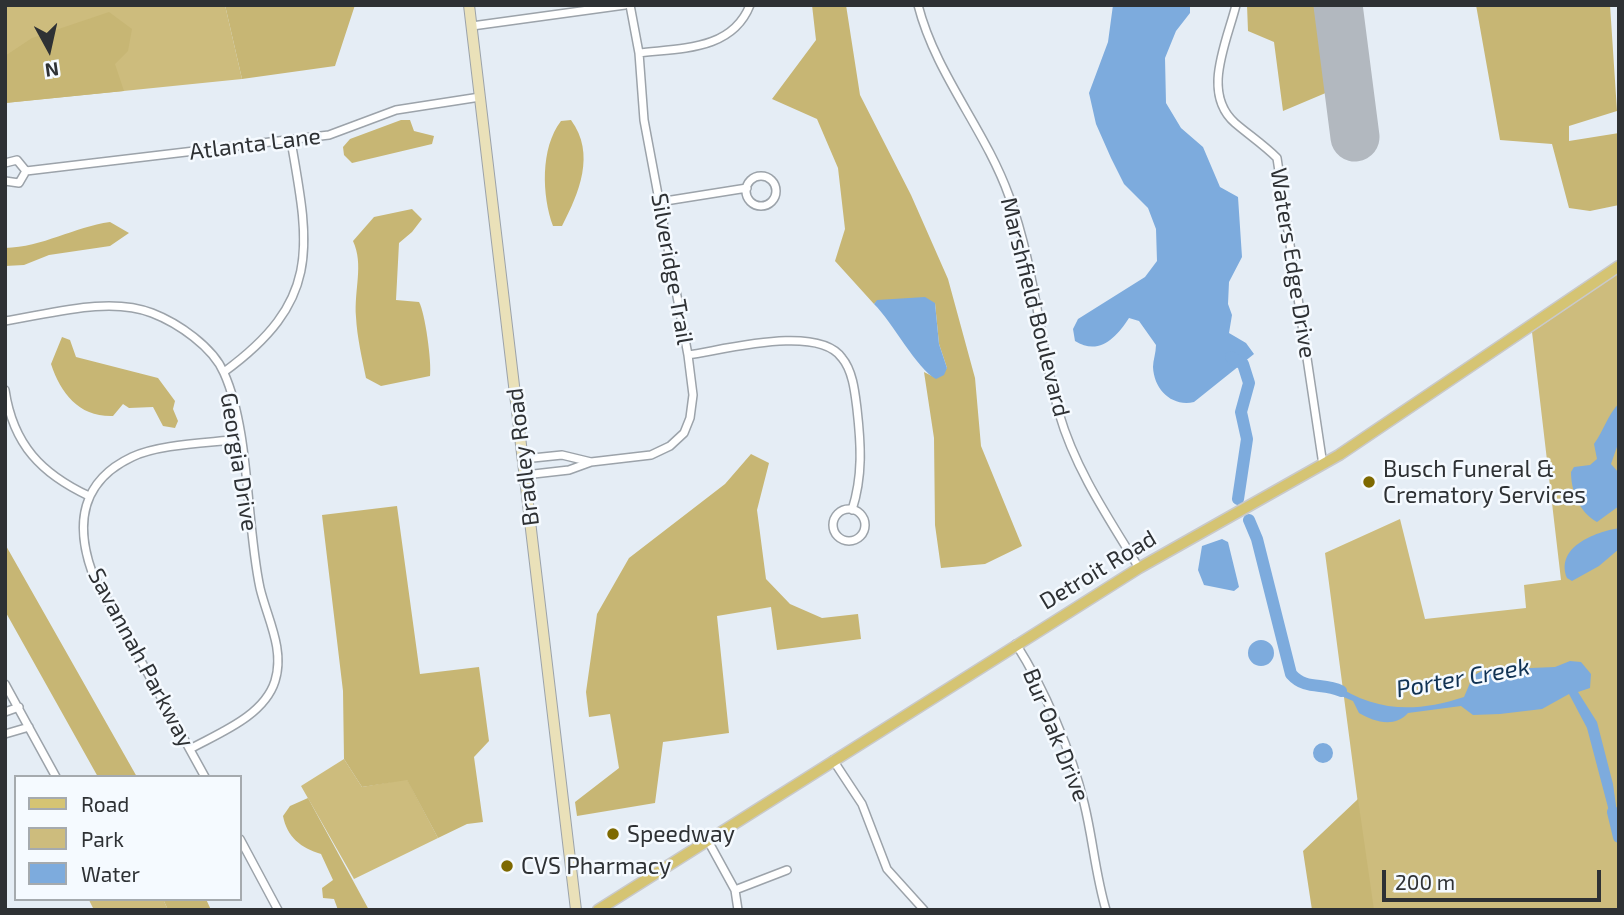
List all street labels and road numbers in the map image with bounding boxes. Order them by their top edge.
street label: Atlanta Lane [188,122,322,166]
street label: Waters Edge Drive [1264,166,1322,360]
street label: Silveridge Trail [645,191,699,347]
street label: Marshfield Boulevard [994,195,1076,419]
street label: Bradley Road [501,387,545,527]
street label: Georgia Drive [214,391,264,533]
street label: Detroit Road [1035,524,1161,616]
street label: Savannah Parkway [82,564,200,752]
street label: Bur Oak Drive [1017,664,1095,806]

